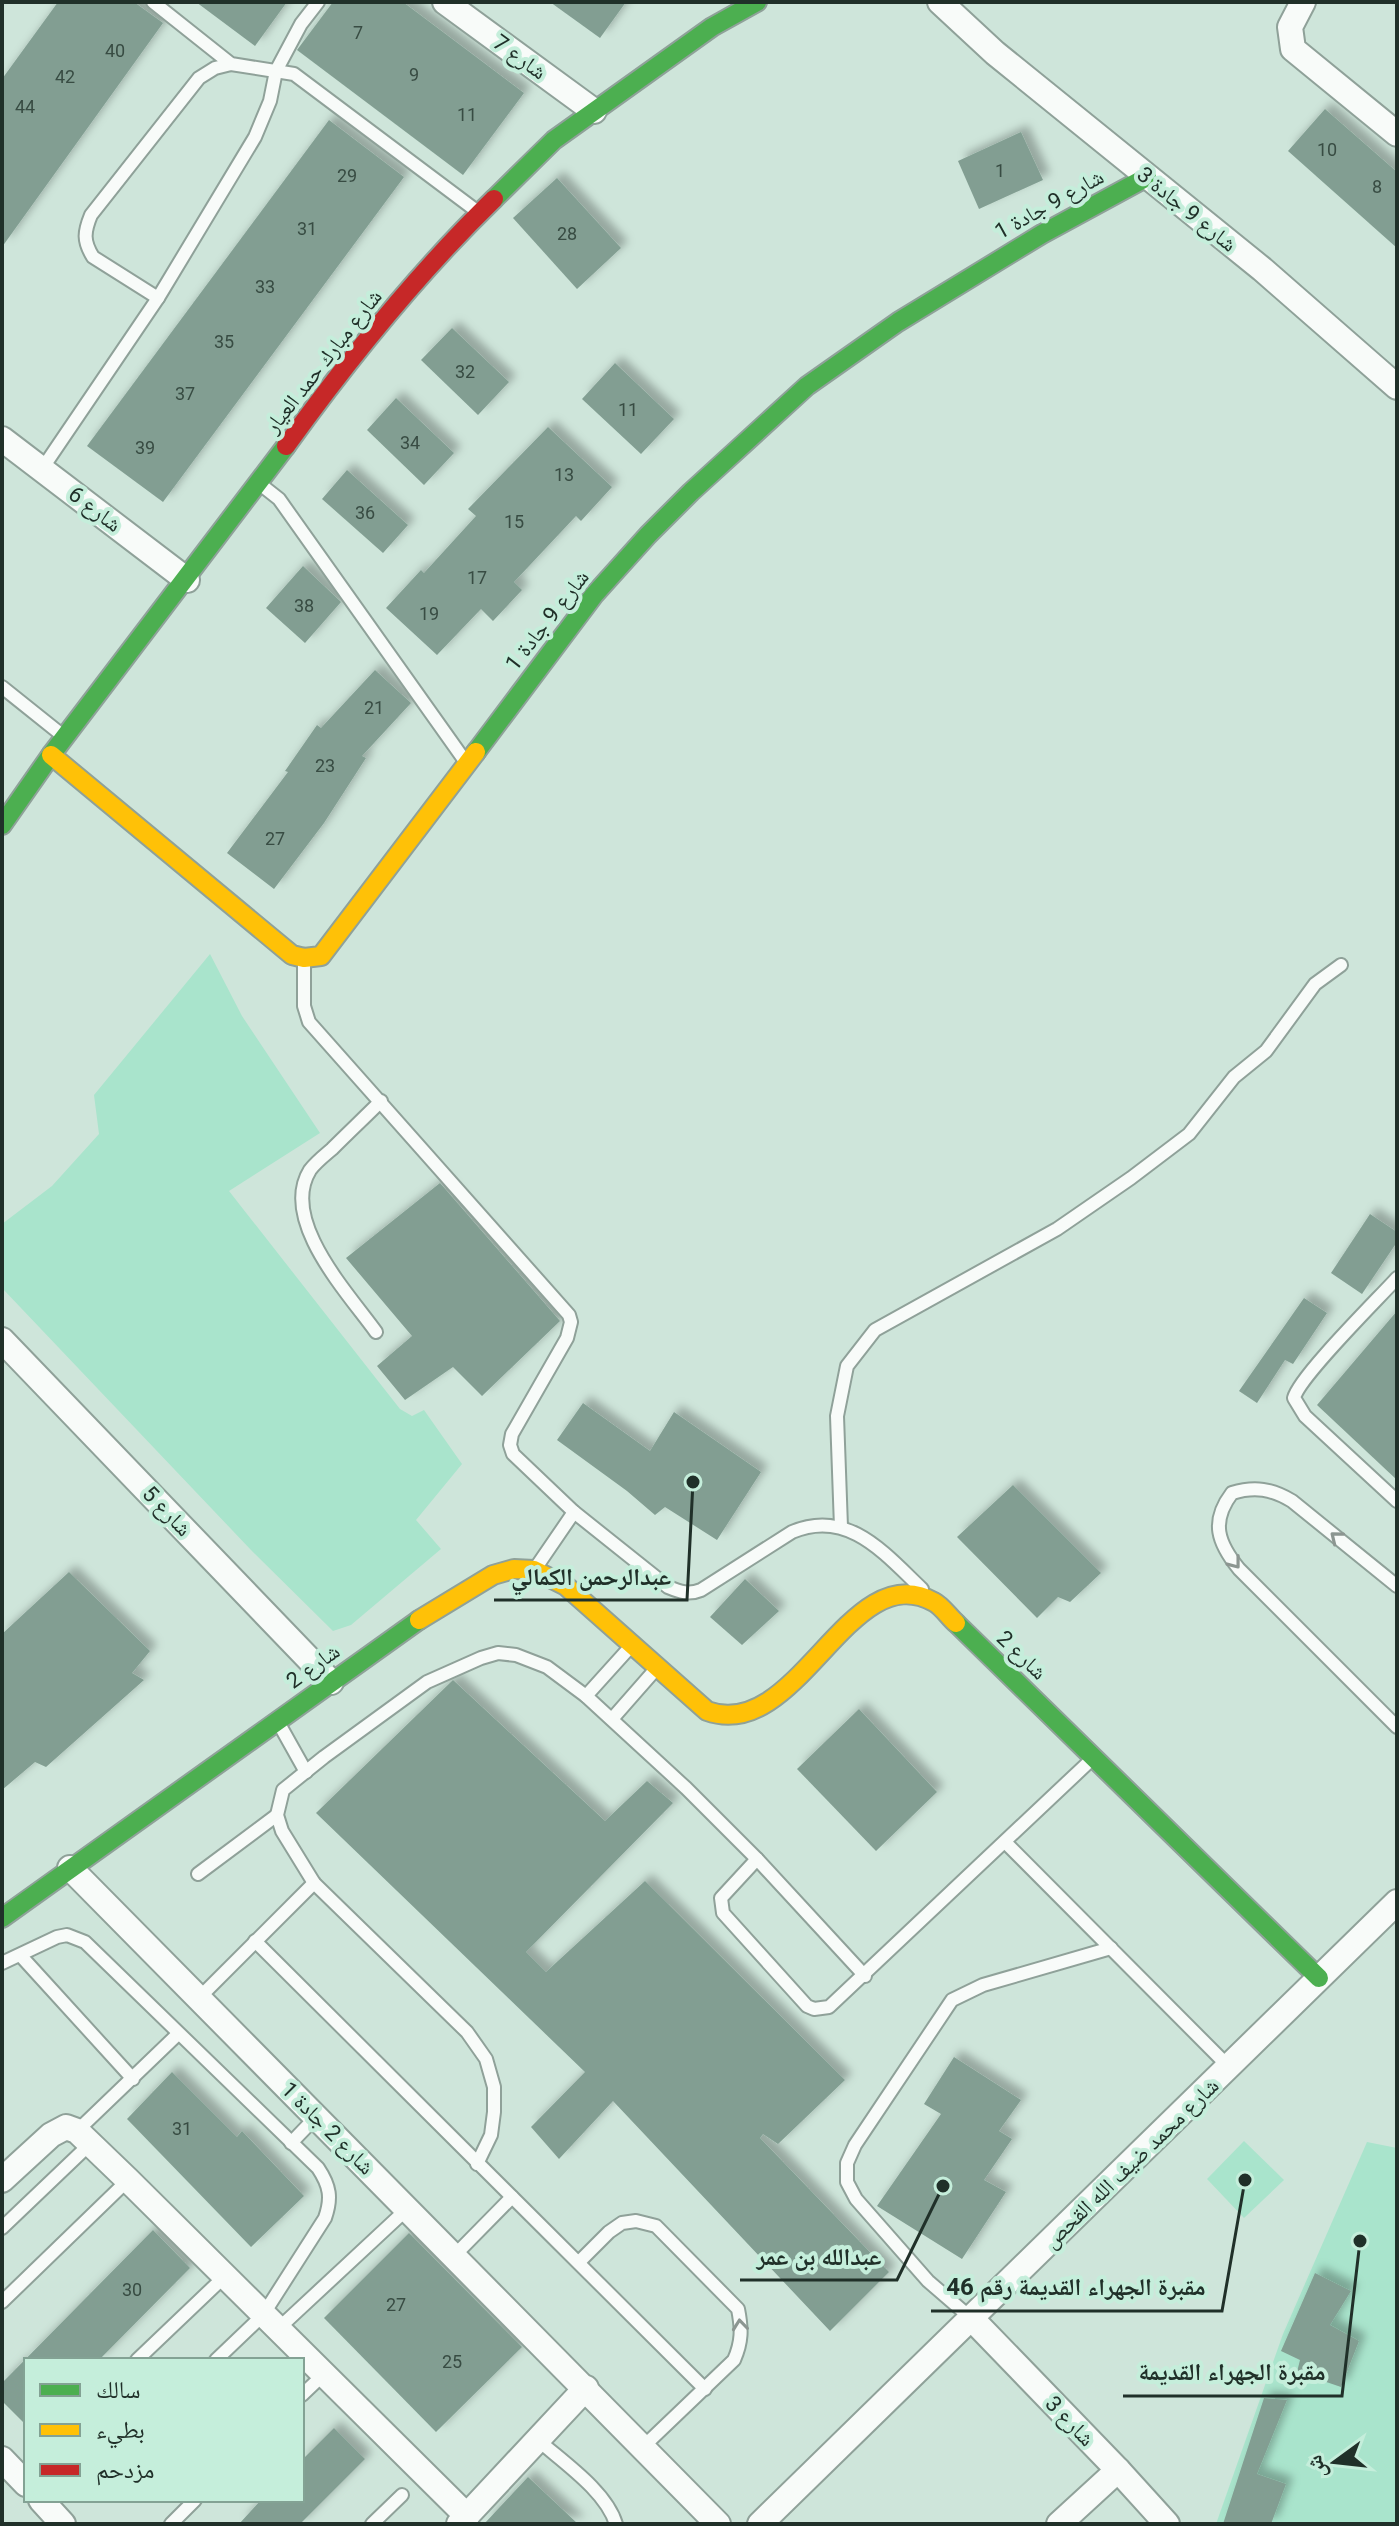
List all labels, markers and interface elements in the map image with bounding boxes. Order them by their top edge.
house number: 7 [353,22,363,43]
street label: شارع 7 [488,29,551,85]
house number: 40 [105,40,125,61]
house number: 9 [409,64,419,85]
house number: 42 [55,66,75,87]
house number: 44 [15,96,35,117]
house number: 11 [457,104,477,125]
house number: 10 [1317,139,1337,160]
house number: 1 [995,160,1005,181]
street label: شارع 9 جادة 3 [1132,161,1242,257]
street label: شارع 9 جادة 1 [990,164,1108,245]
house number: 29 [337,165,357,186]
house number: 8 [1372,176,1382,197]
house number: 31 [297,218,317,239]
house number: 28 [557,223,577,244]
house number: 33 [255,276,275,297]
street label: شارع مبارك حمد العيار [259,284,388,439]
house number: 35 [214,331,234,352]
house number: 32 [455,361,475,382]
house number: 37 [175,383,195,404]
house number: 11 [618,399,638,420]
house number: 34 [400,432,420,453]
house number: 39 [135,437,155,458]
house number: 13 [554,464,574,485]
street label: شارع 6 [63,481,126,538]
house number: 36 [355,502,375,523]
house number: 15 [504,511,524,532]
street label: شارع 9 جادة 1 [500,565,595,676]
house number: 17 [467,567,487,588]
house number: 38 [294,595,314,616]
house number: 19 [419,603,439,624]
house number: 21 [364,697,384,718]
house number: 23 [315,755,335,776]
house number: 27 [265,828,285,849]
street label: شارع 5 [137,1481,197,1542]
one-way arrow [1331,1532,1346,1546]
callout: عبدالرحمن الكمالي [494,1552,687,1600]
one-way arrow [1225,1554,1239,1569]
text: عبدالرحمن الكمالي [511,1563,671,1596]
street label: شارع 2 [991,1625,1052,1685]
street label: شارع 2 [282,1638,345,1694]
street label: شارع محمد ضيف الله القحص [1038,2073,1224,2254]
street label: شارع 2 جادة 1 [276,2077,379,2180]
house number: 31 [172,2118,192,2139]
callout: عبدالله بن عمر [740,2232,897,2280]
text: عبدالله بن عمر [756,2243,881,2271]
callout: مقبرة الجهراء القديمة رقم 46 [931,2263,1222,2311]
text: مقبرة الجهراء القديمة رقم 46 [946,2273,1206,2303]
house number: 30 [122,2279,142,2300]
house number: 27 [386,2294,406,2315]
one-way arrow [732,2318,749,2331]
callout: مقبرة الجهراء القديمة [1123,2348,1342,2396]
house number: 25 [442,2351,462,2372]
legend [24,2358,304,2502]
text: مقبرة الجهراء القديمة [1138,2358,1326,2386]
text: سالك [96,2376,141,2404]
street label: شارع 3 [1040,2391,1100,2452]
text: بطيء [96,2416,145,2449]
north arrow [1295,2422,1375,2502]
text: ش [1301,2452,1332,2482]
text: مزدحم [96,2456,155,2486]

